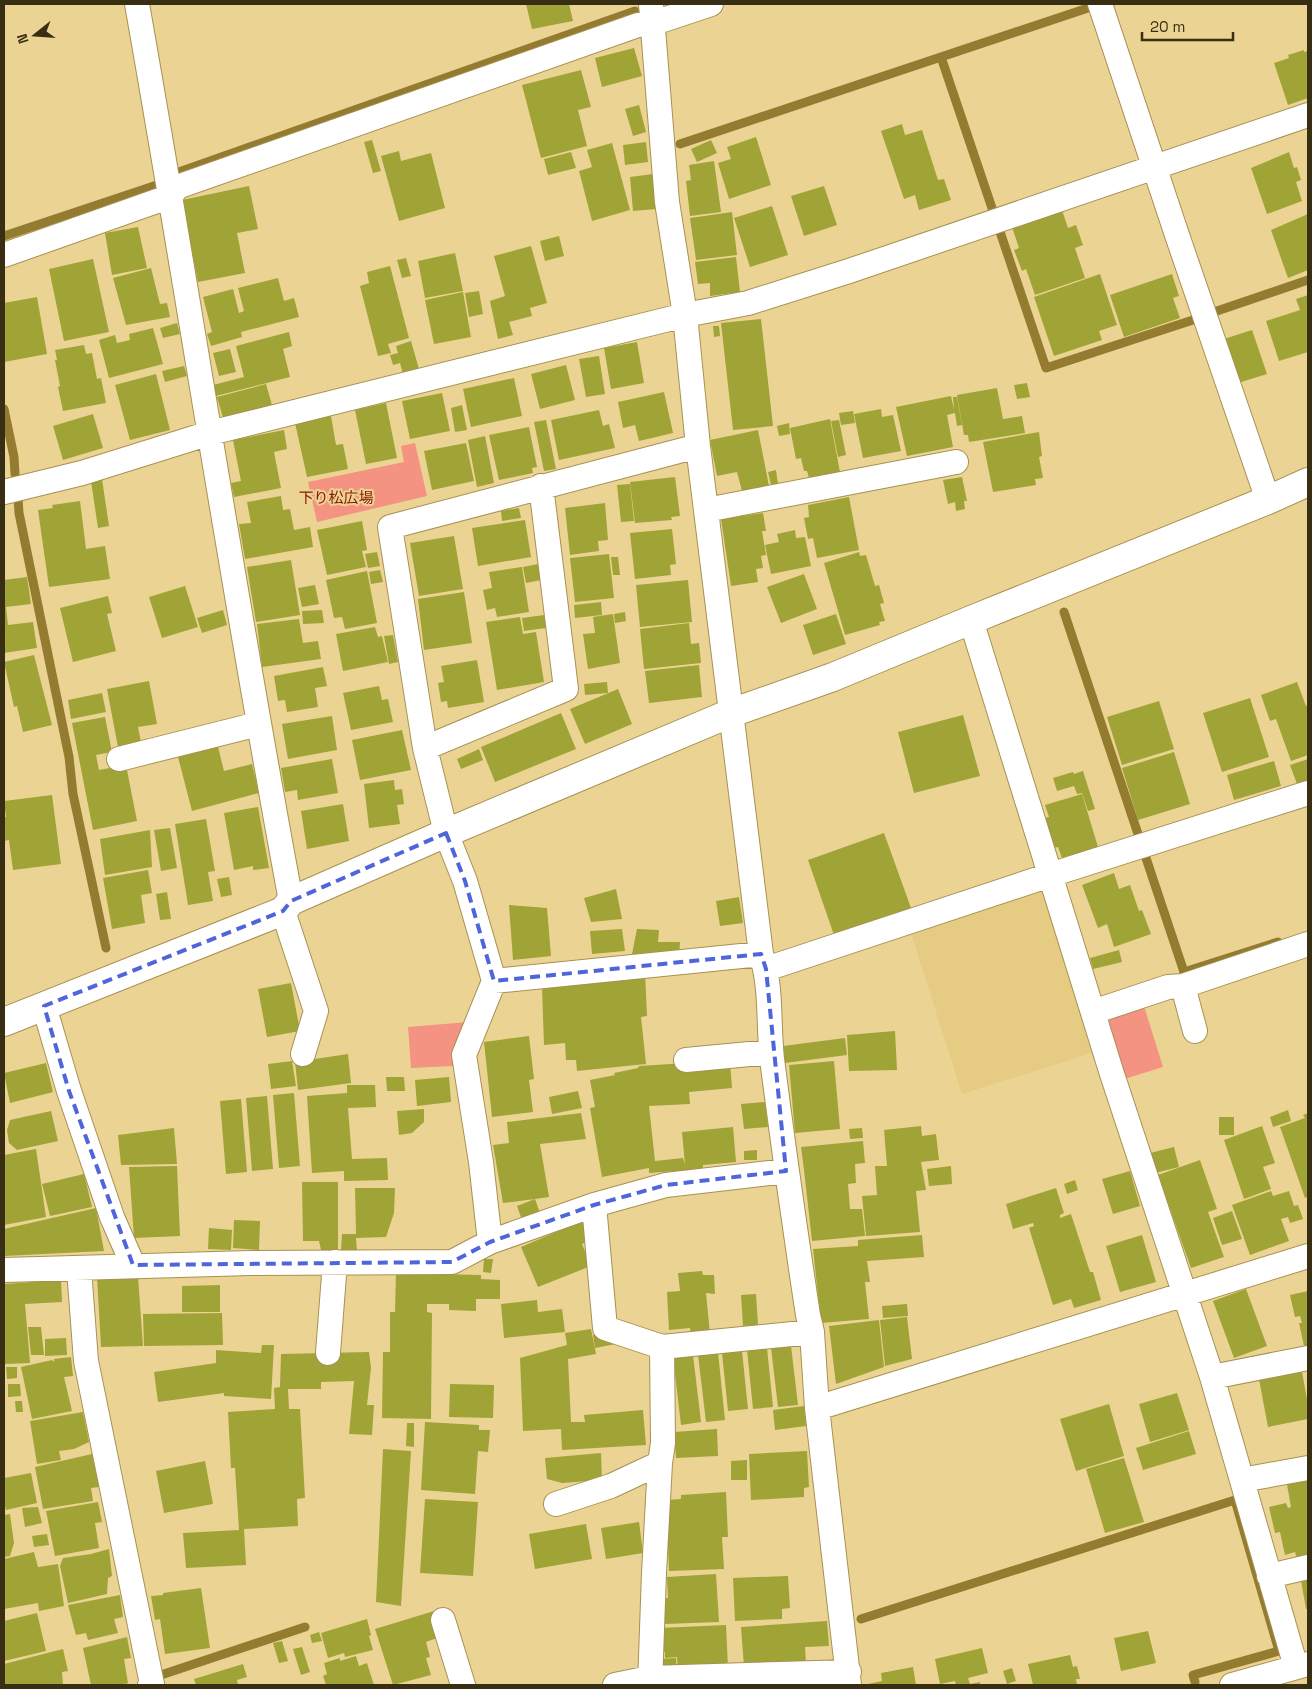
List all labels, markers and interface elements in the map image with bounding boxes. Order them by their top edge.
north arrow [10,10,60,60]
scale bar [1142,10,1233,42]
text: 20 m [1150,17,1185,36]
text: N [13,32,33,46]
park label: 下り松広場 [298,488,374,507]

